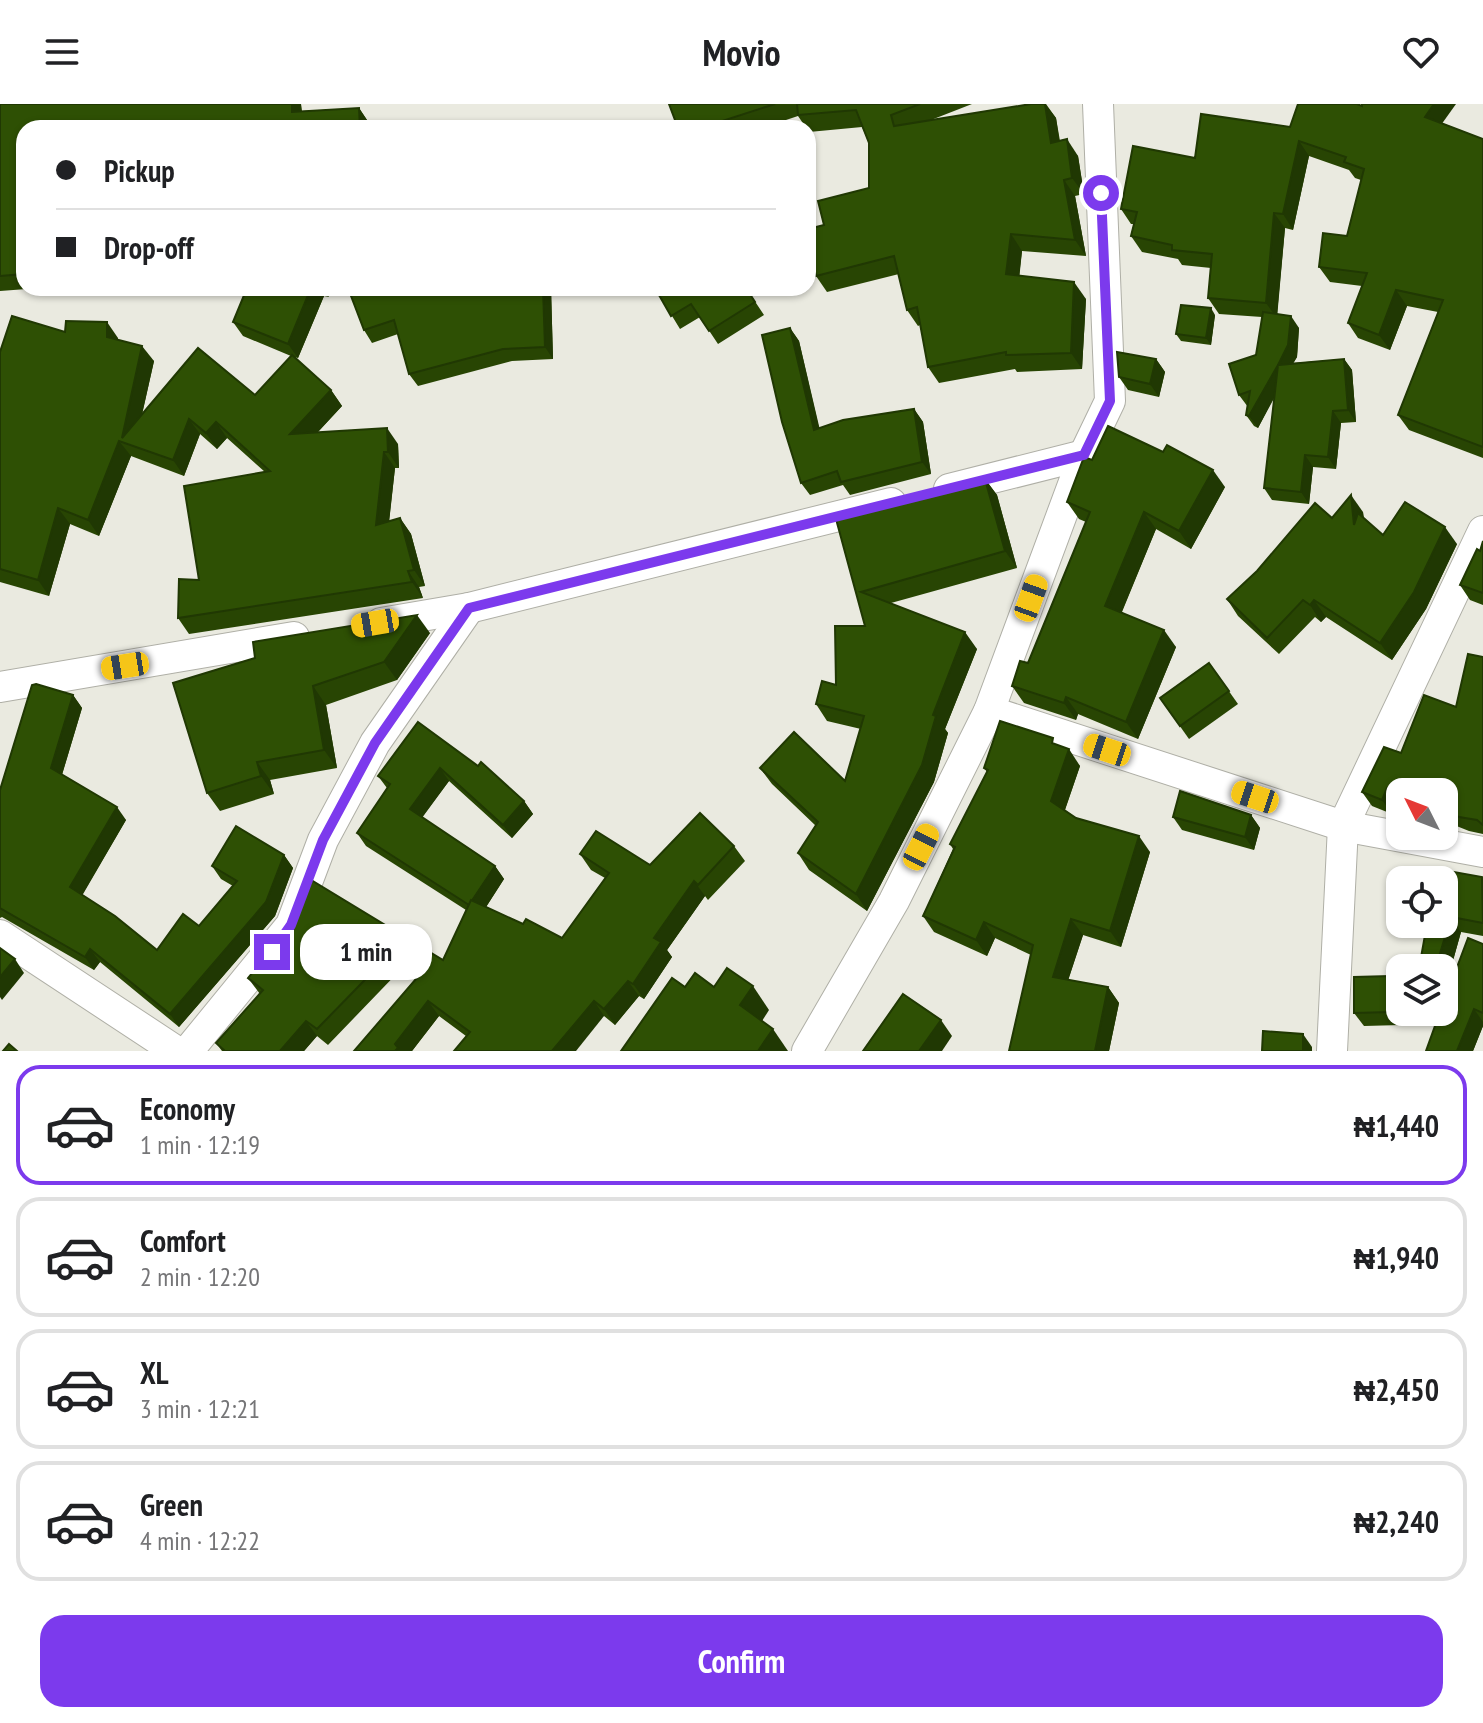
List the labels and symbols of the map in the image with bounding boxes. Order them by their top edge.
route start [1083,175,1119,211]
car [1012,571,1050,625]
car [349,607,401,639]
car [99,650,151,682]
car [1080,731,1134,769]
car [1228,778,1282,816]
north arrow [1386,778,1458,850]
car [899,820,943,874]
callout: 1 min [300,924,432,980]
route end [254,934,290,970]

